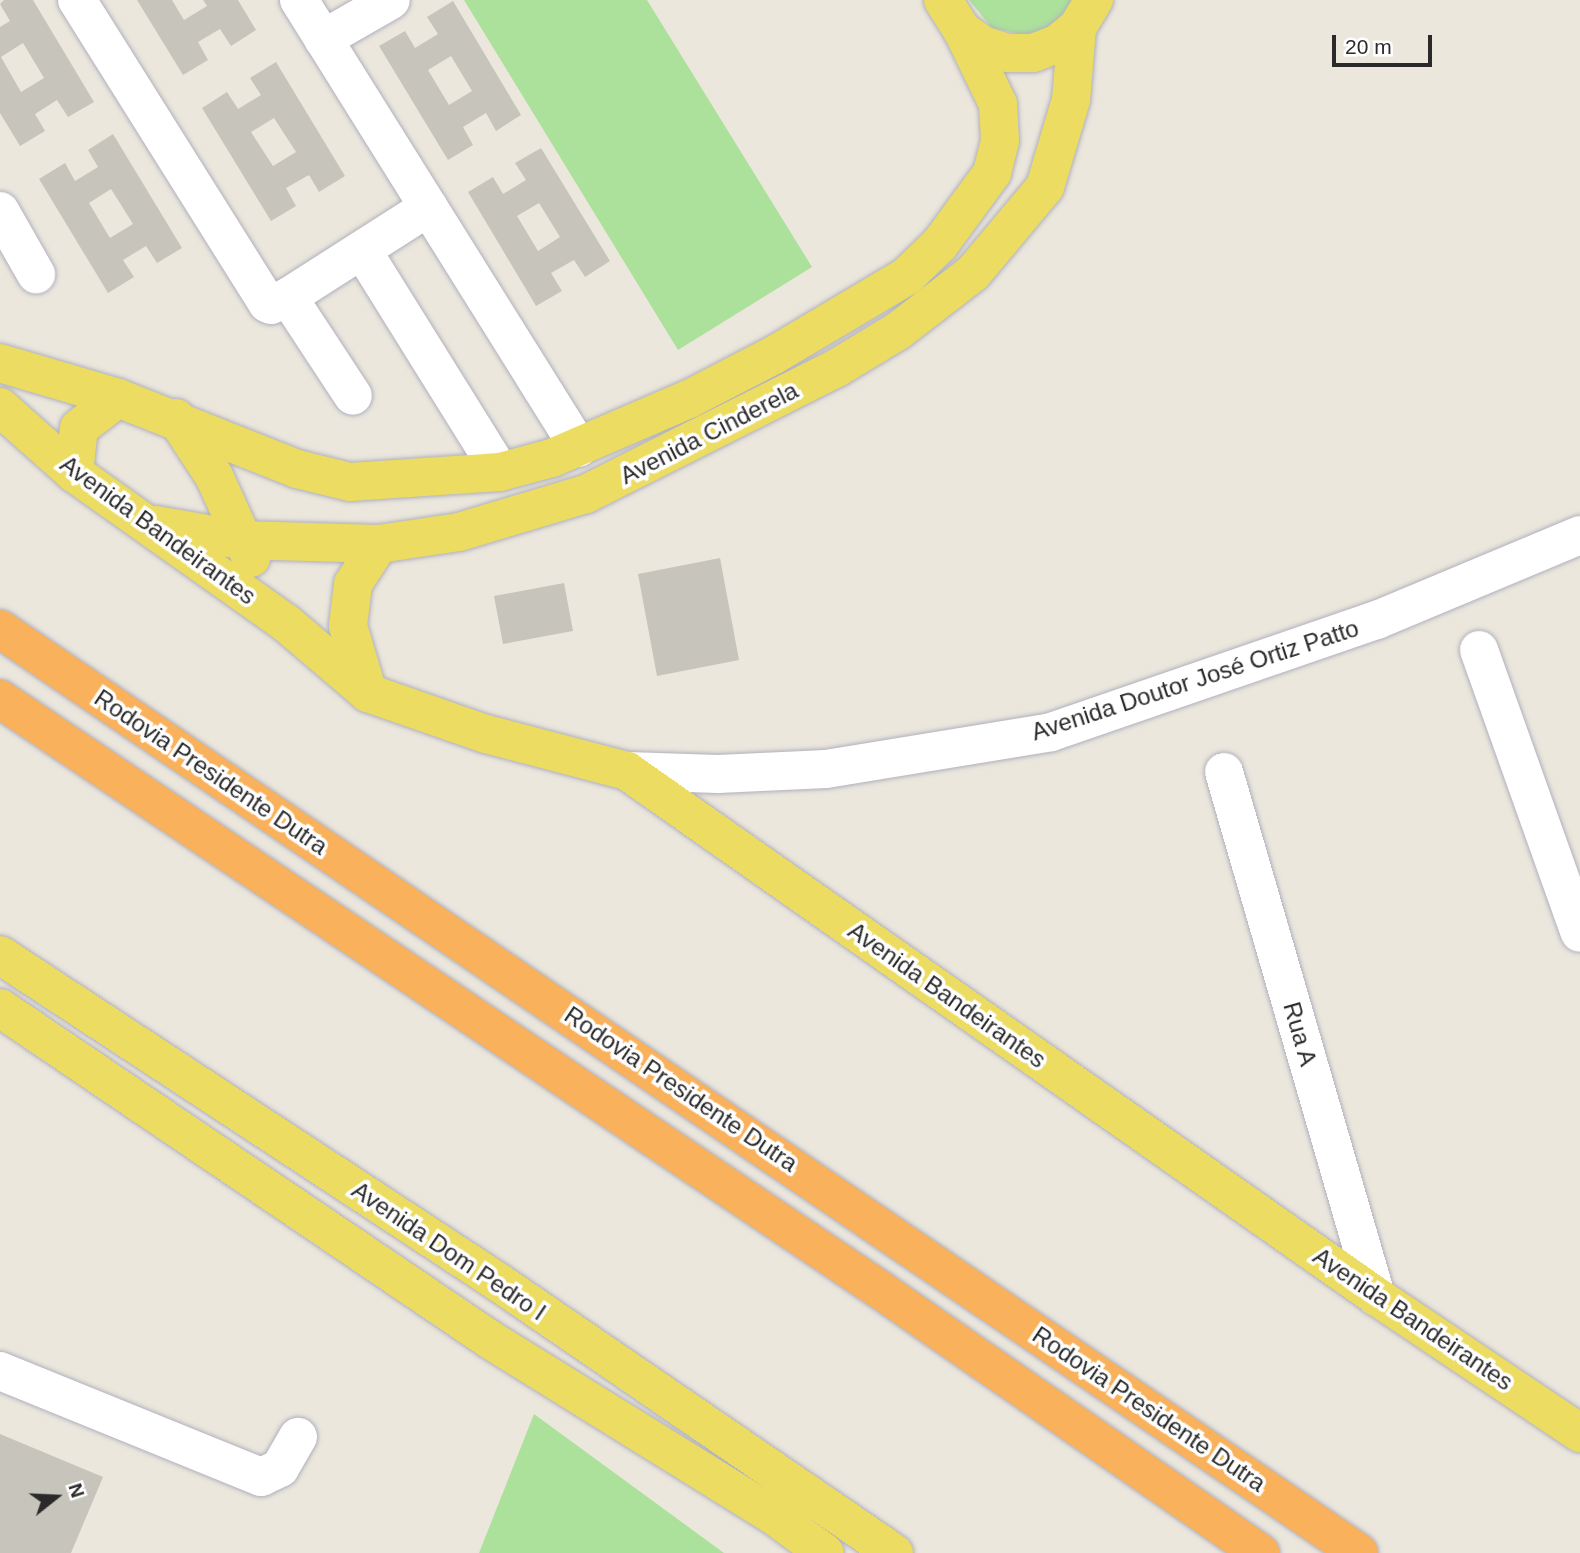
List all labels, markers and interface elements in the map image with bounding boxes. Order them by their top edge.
scale bar [1335,21,1435,65]
text: 20 m [1345,35,1392,58]
street label: Avenida Cinderela [615,376,803,490]
street label: Avenida Bandeirantes [55,449,261,611]
street label: Avenida Doutor José Ortiz Patto [1028,613,1362,747]
street label: Rodovia Presidente Dutra [89,683,333,861]
street label: Avenida Bandeirantes [843,916,1051,1074]
street label: Rua A [1277,998,1323,1070]
street label: Rodovia Presidente Dutra [559,1000,803,1178]
street label: Avenida Dom Pedro I [347,1175,551,1327]
street label: Avenida Bandeirantes [1308,1242,1518,1396]
street label: Rodovia Presidente Dutra [1027,1320,1271,1498]
north arrow [21,1462,91,1532]
text: N [64,1481,89,1500]

